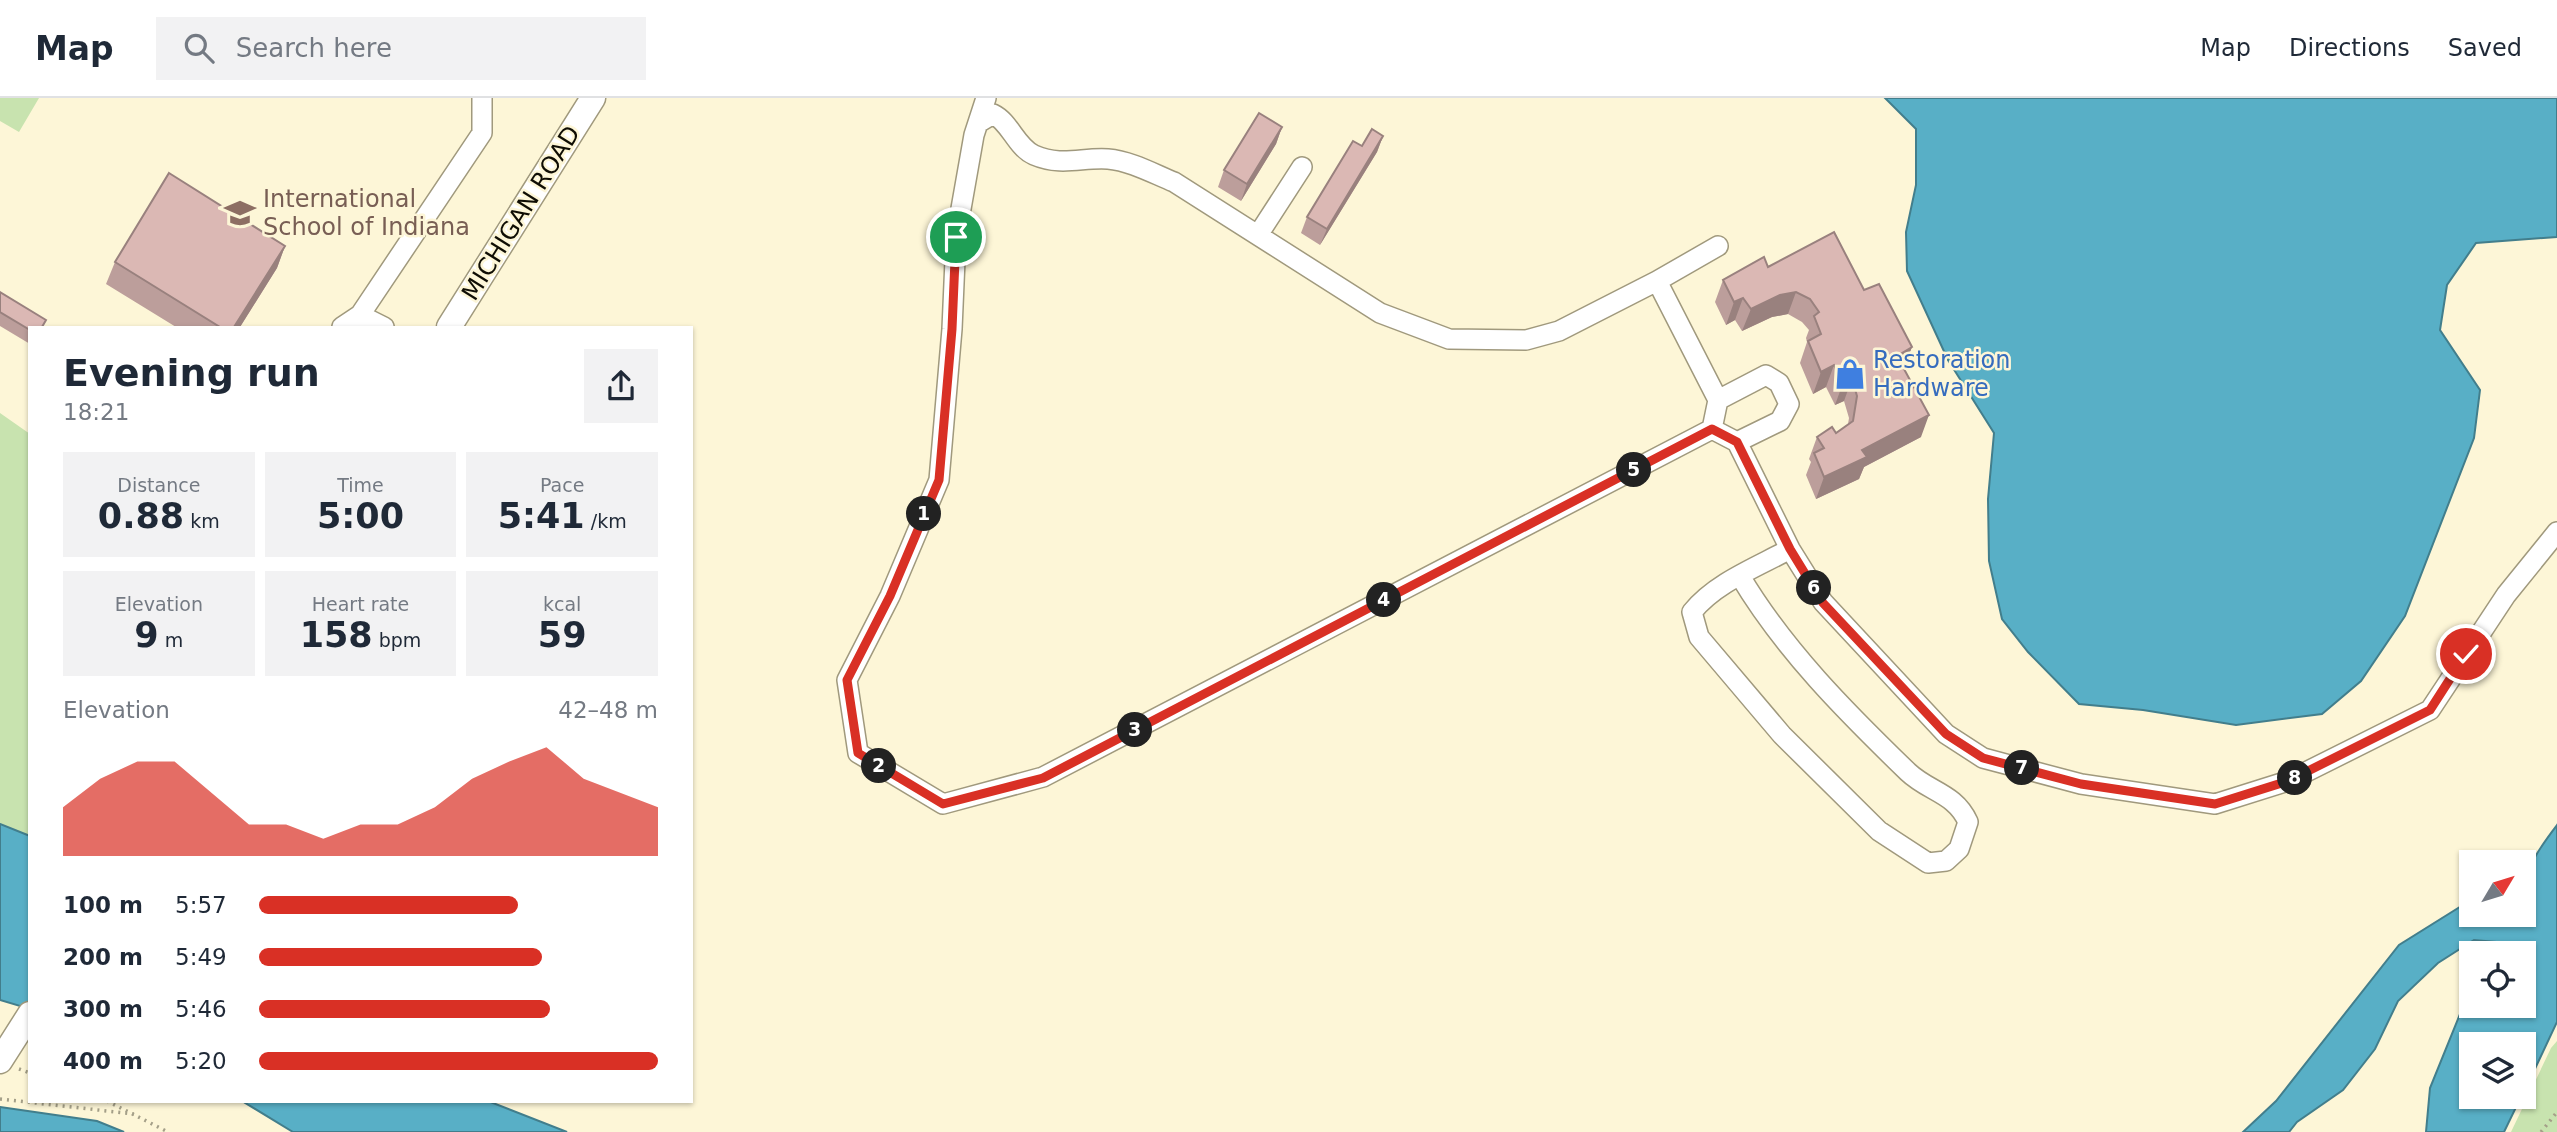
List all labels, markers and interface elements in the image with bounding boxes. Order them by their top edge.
search box [156,17,646,80]
text: Map [35,29,114,68]
icon: search [180,29,218,67]
text: Search here [236,33,392,63]
text: Map [2200,34,2251,62]
text: Directions [2289,34,2410,62]
text: Saved [2448,34,2522,62]
street label: MICHIGAN ROAD [456,121,586,305]
place label: International School of Indiana [263,185,470,241]
school or university icon: International School of Indiana [223,196,257,230]
pin [926,207,986,267]
icon: arrive [937,218,975,256]
place label: Restoration Hardware [1873,346,2011,402]
button: share [584,349,658,423]
text: Evening run [63,351,320,395]
shop icon: Restoration Hardware [1833,357,1867,391]
text: 18:21 [63,399,129,425]
pin: 5 [1616,452,1652,488]
text: 5 [1627,458,1640,480]
text: Distance [117,474,200,496]
text: Time [337,474,384,496]
text: Pace [540,474,584,496]
text: 0.88 [98,496,184,536]
text: 5:00 [317,496,404,536]
text: 5:41 [498,496,585,536]
pin: 1 [906,496,942,532]
text: 1 [917,502,930,524]
text: km [184,510,220,532]
text: /km [585,510,627,532]
pin: 6 [1797,570,1832,606]
text: 6 [1807,576,1820,598]
pin: 4 [1366,582,1402,618]
text: 4 [1377,588,1390,610]
text: Elevation [115,593,203,615]
text: Heart rate [312,593,409,615]
text: kcal [543,593,581,615]
text: 9 [134,615,159,655]
text: 158 [300,615,373,655]
text: 59 [538,615,587,655]
pin [2436,624,2496,684]
text: m [159,629,183,651]
text: bpm [373,629,421,651]
icon: check [2447,635,2485,673]
text: Elevation [63,697,170,723]
text: 42–48 m [558,697,658,723]
pin: 3 [1118,712,1152,748]
text: 3 [1128,718,1141,740]
pin: 2 [862,748,896,784]
pin: 7 [2004,750,2039,786]
text: 2 [872,754,885,776]
text: 7 [2015,756,2028,778]
pin: 8 [2278,760,2312,796]
text: 8 [2288,766,2301,788]
north arrow [2459,850,2536,928]
map controls [2459,850,2536,1109]
text: 100 m [63,892,143,918]
text: 5:57 [175,892,227,918]
button: locate [2459,941,2536,1018]
text: 200 m [63,944,143,970]
text: 5:49 [175,944,227,970]
text: 300 m [63,996,143,1022]
text: 5:46 [175,996,227,1022]
button: layers [2459,1032,2536,1109]
text: 400 m [63,1048,143,1074]
text: 5:20 [175,1048,227,1074]

